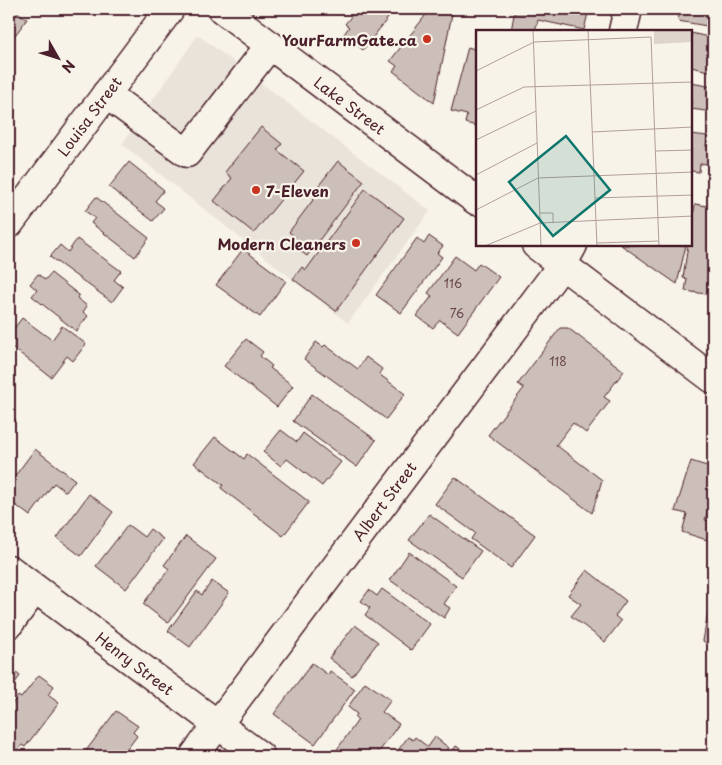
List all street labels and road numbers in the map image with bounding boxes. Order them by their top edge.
street label: Lake Street [309,70,391,140]
street label: Louisa Street [51,71,127,161]
street label: Albert Street [346,456,422,546]
street label: Henry Street [91,626,179,700]

